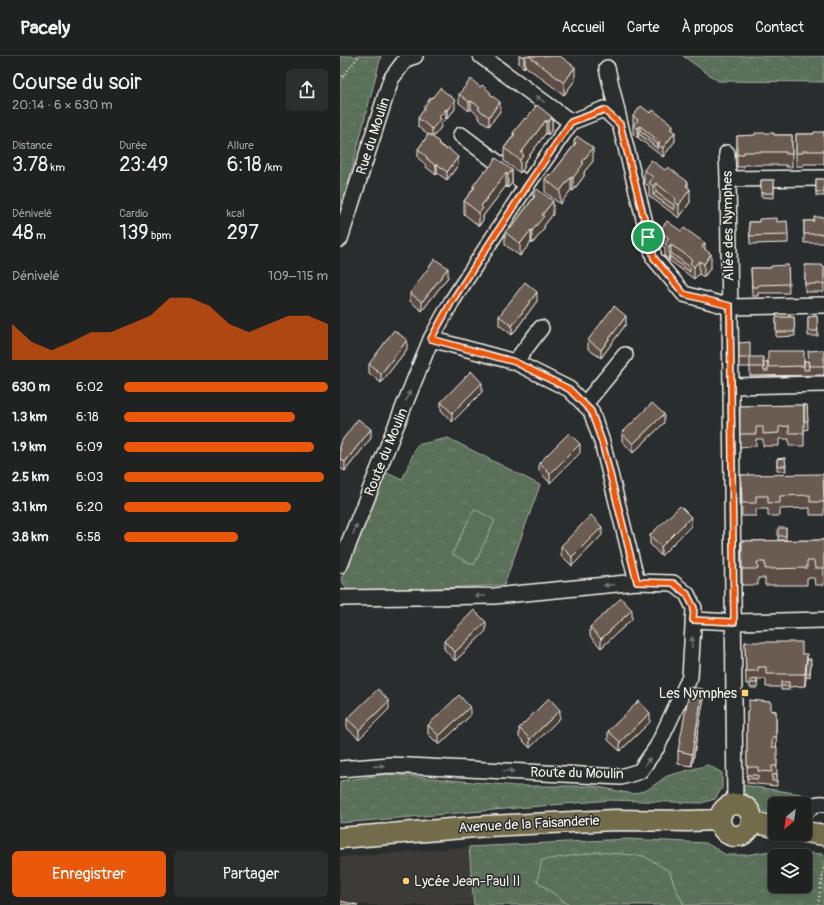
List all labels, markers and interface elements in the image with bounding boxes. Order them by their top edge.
text: Pacely [20,16,70,40]
text: Accueil [562,19,605,36]
text: Carte [627,19,659,36]
text: À propos [681,19,733,36]
text: Contact [755,19,804,36]
text: Course du soir [12,68,142,96]
button: share [286,69,328,111]
street label: Rue du Moulin [353,95,394,177]
one-way arrow [534,95,545,103]
text: 20:14 · 6 × 630 m [12,97,113,113]
text: Distance [12,139,52,152]
text: Durée [119,139,147,152]
text: Allure [227,139,254,152]
text: 3.78 [12,152,48,177]
text: 23:49 [119,152,168,177]
text: 6:18 [227,152,262,177]
text: km [48,161,65,174]
text: /km [262,161,282,174]
street label: Allée des Nymphes [719,170,737,281]
text: Dénivelé [12,207,52,220]
text: Cardio [119,207,148,220]
text: kcal [227,207,245,220]
text: 48 [12,220,34,245]
text: 139 [119,220,149,245]
text: 297 [227,220,259,245]
pin [631,220,665,254]
icon: arrive [637,226,659,248]
text: m [34,229,46,242]
text: bpm [149,229,171,242]
text: Dénivelé [12,268,59,284]
text: 109–115 m [268,268,328,284]
text: 630 m [12,379,50,395]
text: 6:02 [76,379,103,395]
one-way arrow [406,389,412,401]
street label: Route du Moulin [361,405,411,499]
text: 1.3 km [12,409,47,425]
text: 6:18 [76,409,99,425]
text: 1.9 km [12,439,46,455]
text: 6:09 [76,439,103,455]
text: 2.5 km [12,469,49,485]
text: 6:03 [76,469,103,485]
text: 3.1 km [12,499,47,515]
text: 6:20 [76,499,103,515]
one-way arrow [352,523,358,535]
text: 3.8 km [12,529,48,545]
text: 6:58 [76,529,101,545]
one-way arrow [603,582,615,588]
one-way arrow [473,593,486,599]
one-way arrow [688,636,695,648]
place label: Les Nymphes [659,685,738,702]
marker: Les Nymphes [740,688,750,698]
one-way arrow [643,756,651,767]
one-way arrow [373,763,385,770]
street label: Route du Moulin [530,764,624,782]
one-way arrow [503,768,515,775]
north arrow [768,797,812,841]
map controls [768,797,812,893]
street label: Avenue de la Faisanderie [458,812,600,836]
button: layers [768,849,812,893]
button: Enregistrer [12,851,166,897]
button: Partager [174,851,328,897]
place label: Lycée Jean-Paul II [414,873,520,890]
marker: Lycée Jean-Paul II [401,876,411,886]

